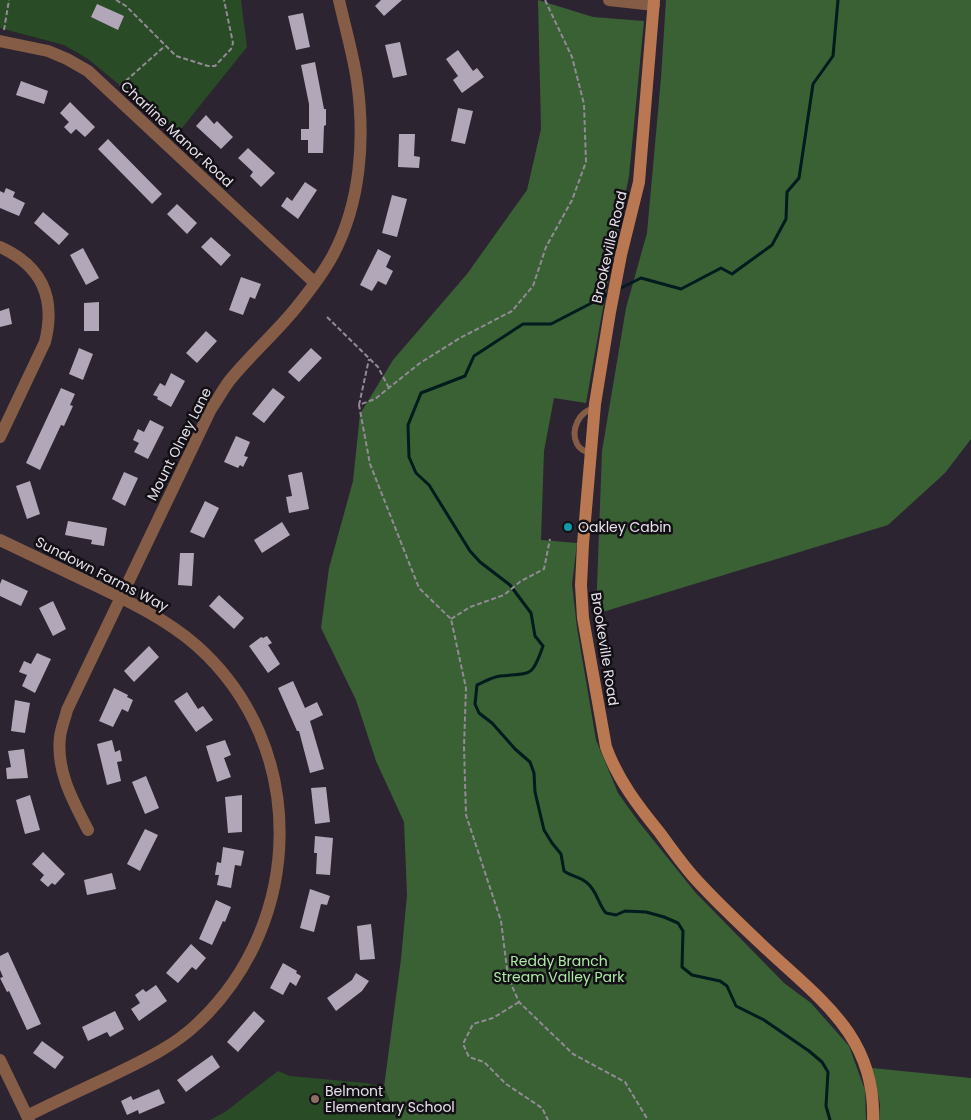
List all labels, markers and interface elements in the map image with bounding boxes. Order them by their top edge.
street label: Charline Manor Road [116,76,238,192]
street label: Brookeville Road [586,189,632,305]
street label: Mount Olney Lane [142,384,216,504]
place label: Oakley Cabin [578,517,672,537]
marker: Oakley Cabin [562,521,574,533]
street label: Sundown Farms Way [32,532,172,616]
street label: Brookeville Road [586,591,624,707]
park label: Reddy Branch Stream Valley Park [494,951,625,987]
place label: Belmont Elementary School [325,1081,455,1117]
marker: Belmont Elementary School [309,1093,321,1105]

